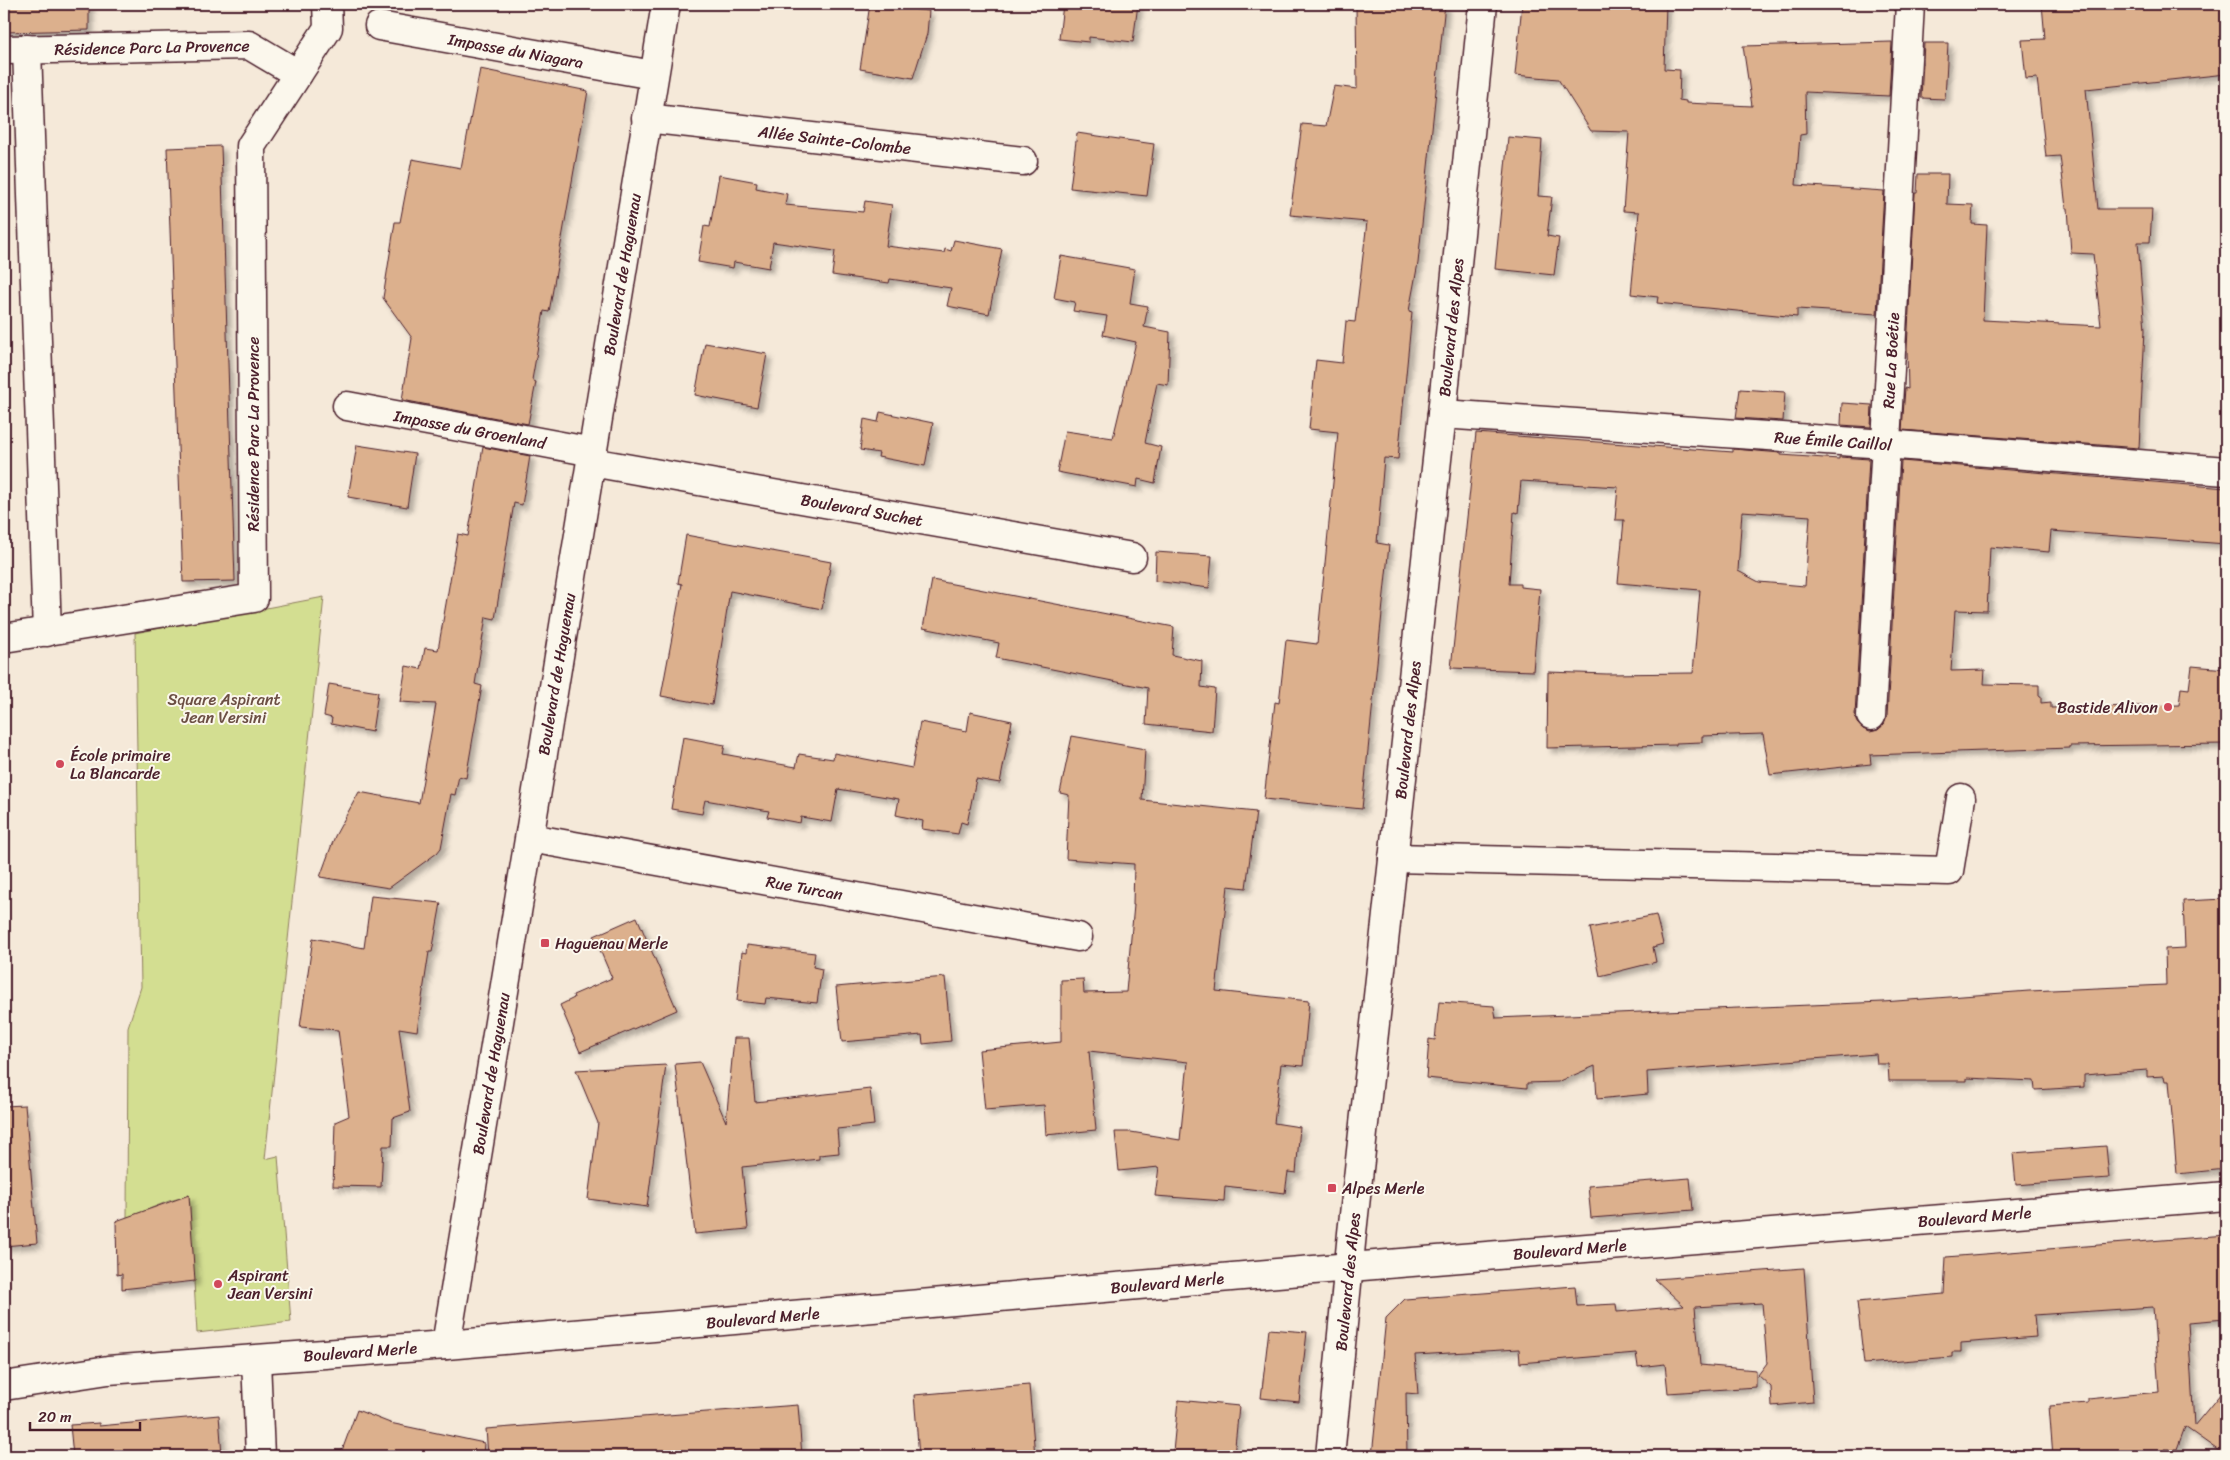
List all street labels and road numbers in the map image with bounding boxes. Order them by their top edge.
street label: Impasse du Niagara [445,24,586,77]
street label: Résidence Parc La Provence [54,31,250,64]
street label: Allée Sainte-Colombe [756,117,913,163]
street label: Boulevard de Haguenau [595,191,650,358]
street label: Boulevard des Alpes [1430,256,1473,398]
street label: Rue La Boétie [1874,312,1908,409]
street label: Résidence Parc La Provence [239,336,268,532]
street label: Impasse du Groenland [390,401,550,458]
street label: Rue Émile Caillol [1773,423,1893,460]
street label: Boulevard Suchet [798,485,925,535]
street label: Boulevard de Haguenau [529,590,584,757]
street label: Boulevard des Alpes [1386,659,1430,801]
street label: Rue Turcan [764,867,846,909]
street label: Boulevard de Haguenau [463,990,519,1157]
street label: Boulevard Merle [1917,1198,2033,1236]
street label: Boulevard des Alpes [1326,1211,1369,1352]
street label: Boulevard Merle [1512,1231,1628,1269]
street label: Boulevard Merle [1109,1264,1225,1302]
street label: Boulevard Merle [705,1299,821,1337]
street label: Boulevard Merle [302,1333,418,1371]

